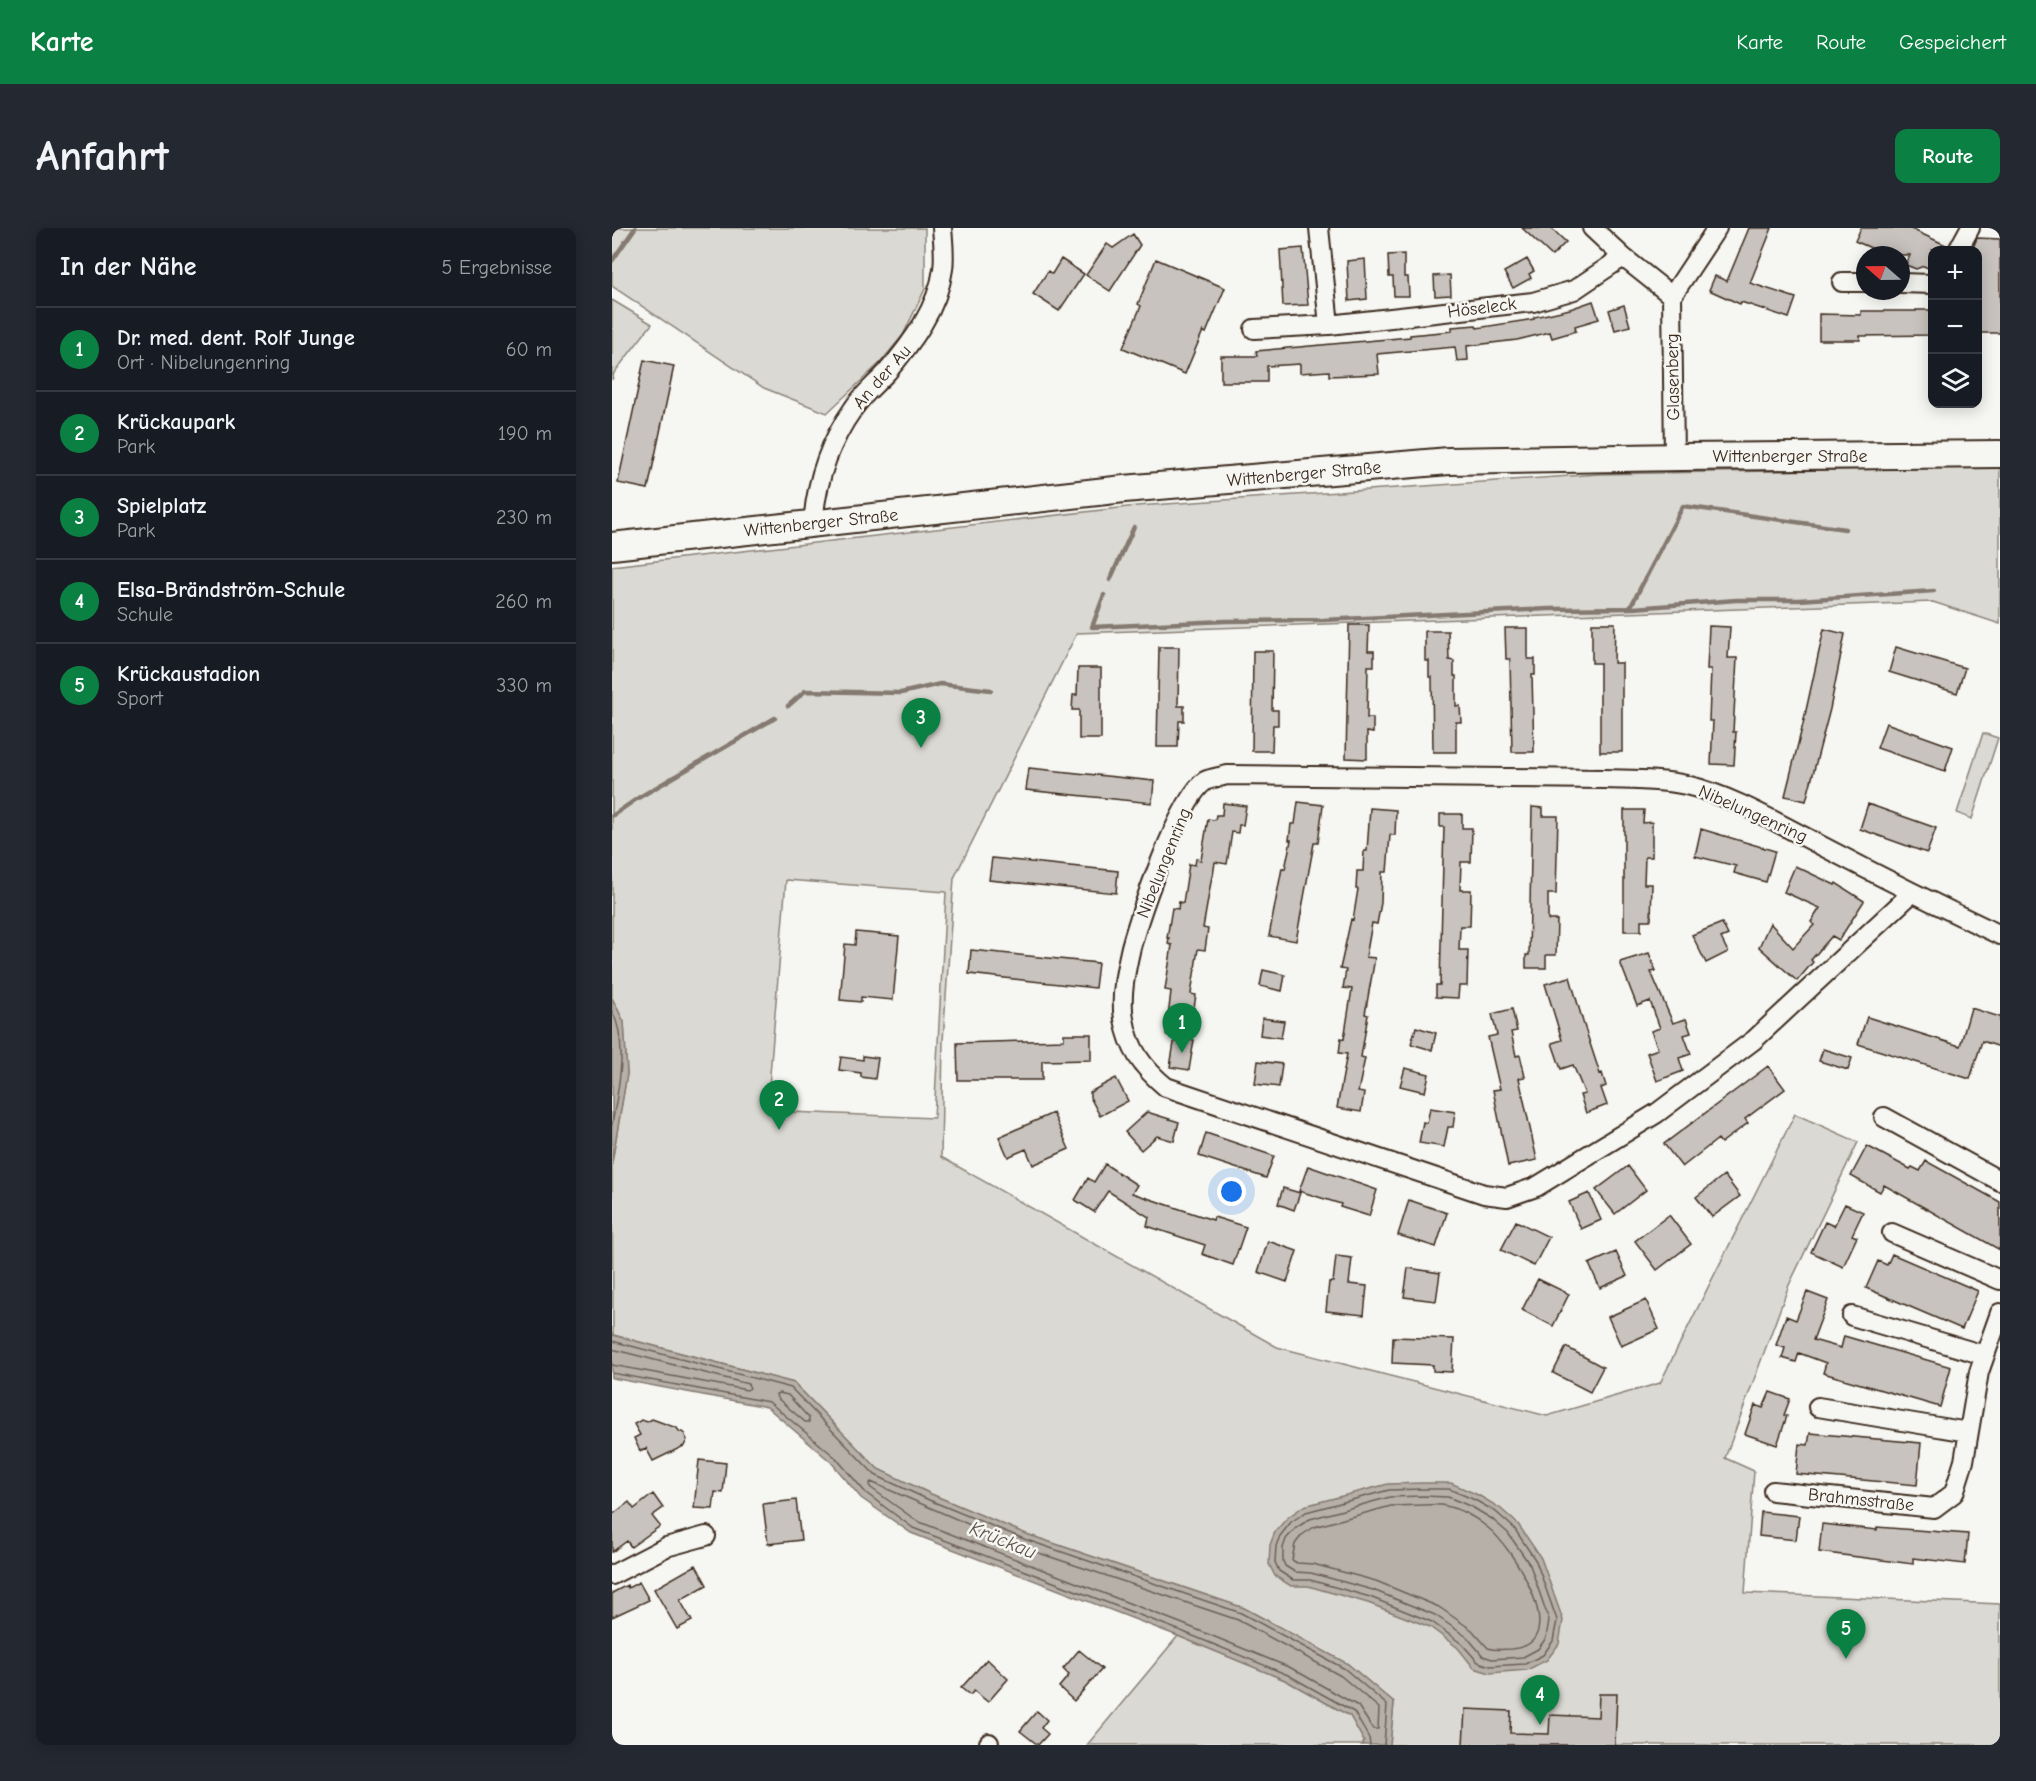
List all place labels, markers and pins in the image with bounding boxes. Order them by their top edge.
pin: 3 [902,698,940,748]
pin: 1 [1162,1004,1202,1053]
pin: 2 [760,1080,798,1130]
pin: 5 [1826,1610,1866,1659]
pin: 4 [1520,1676,1560,1725]

